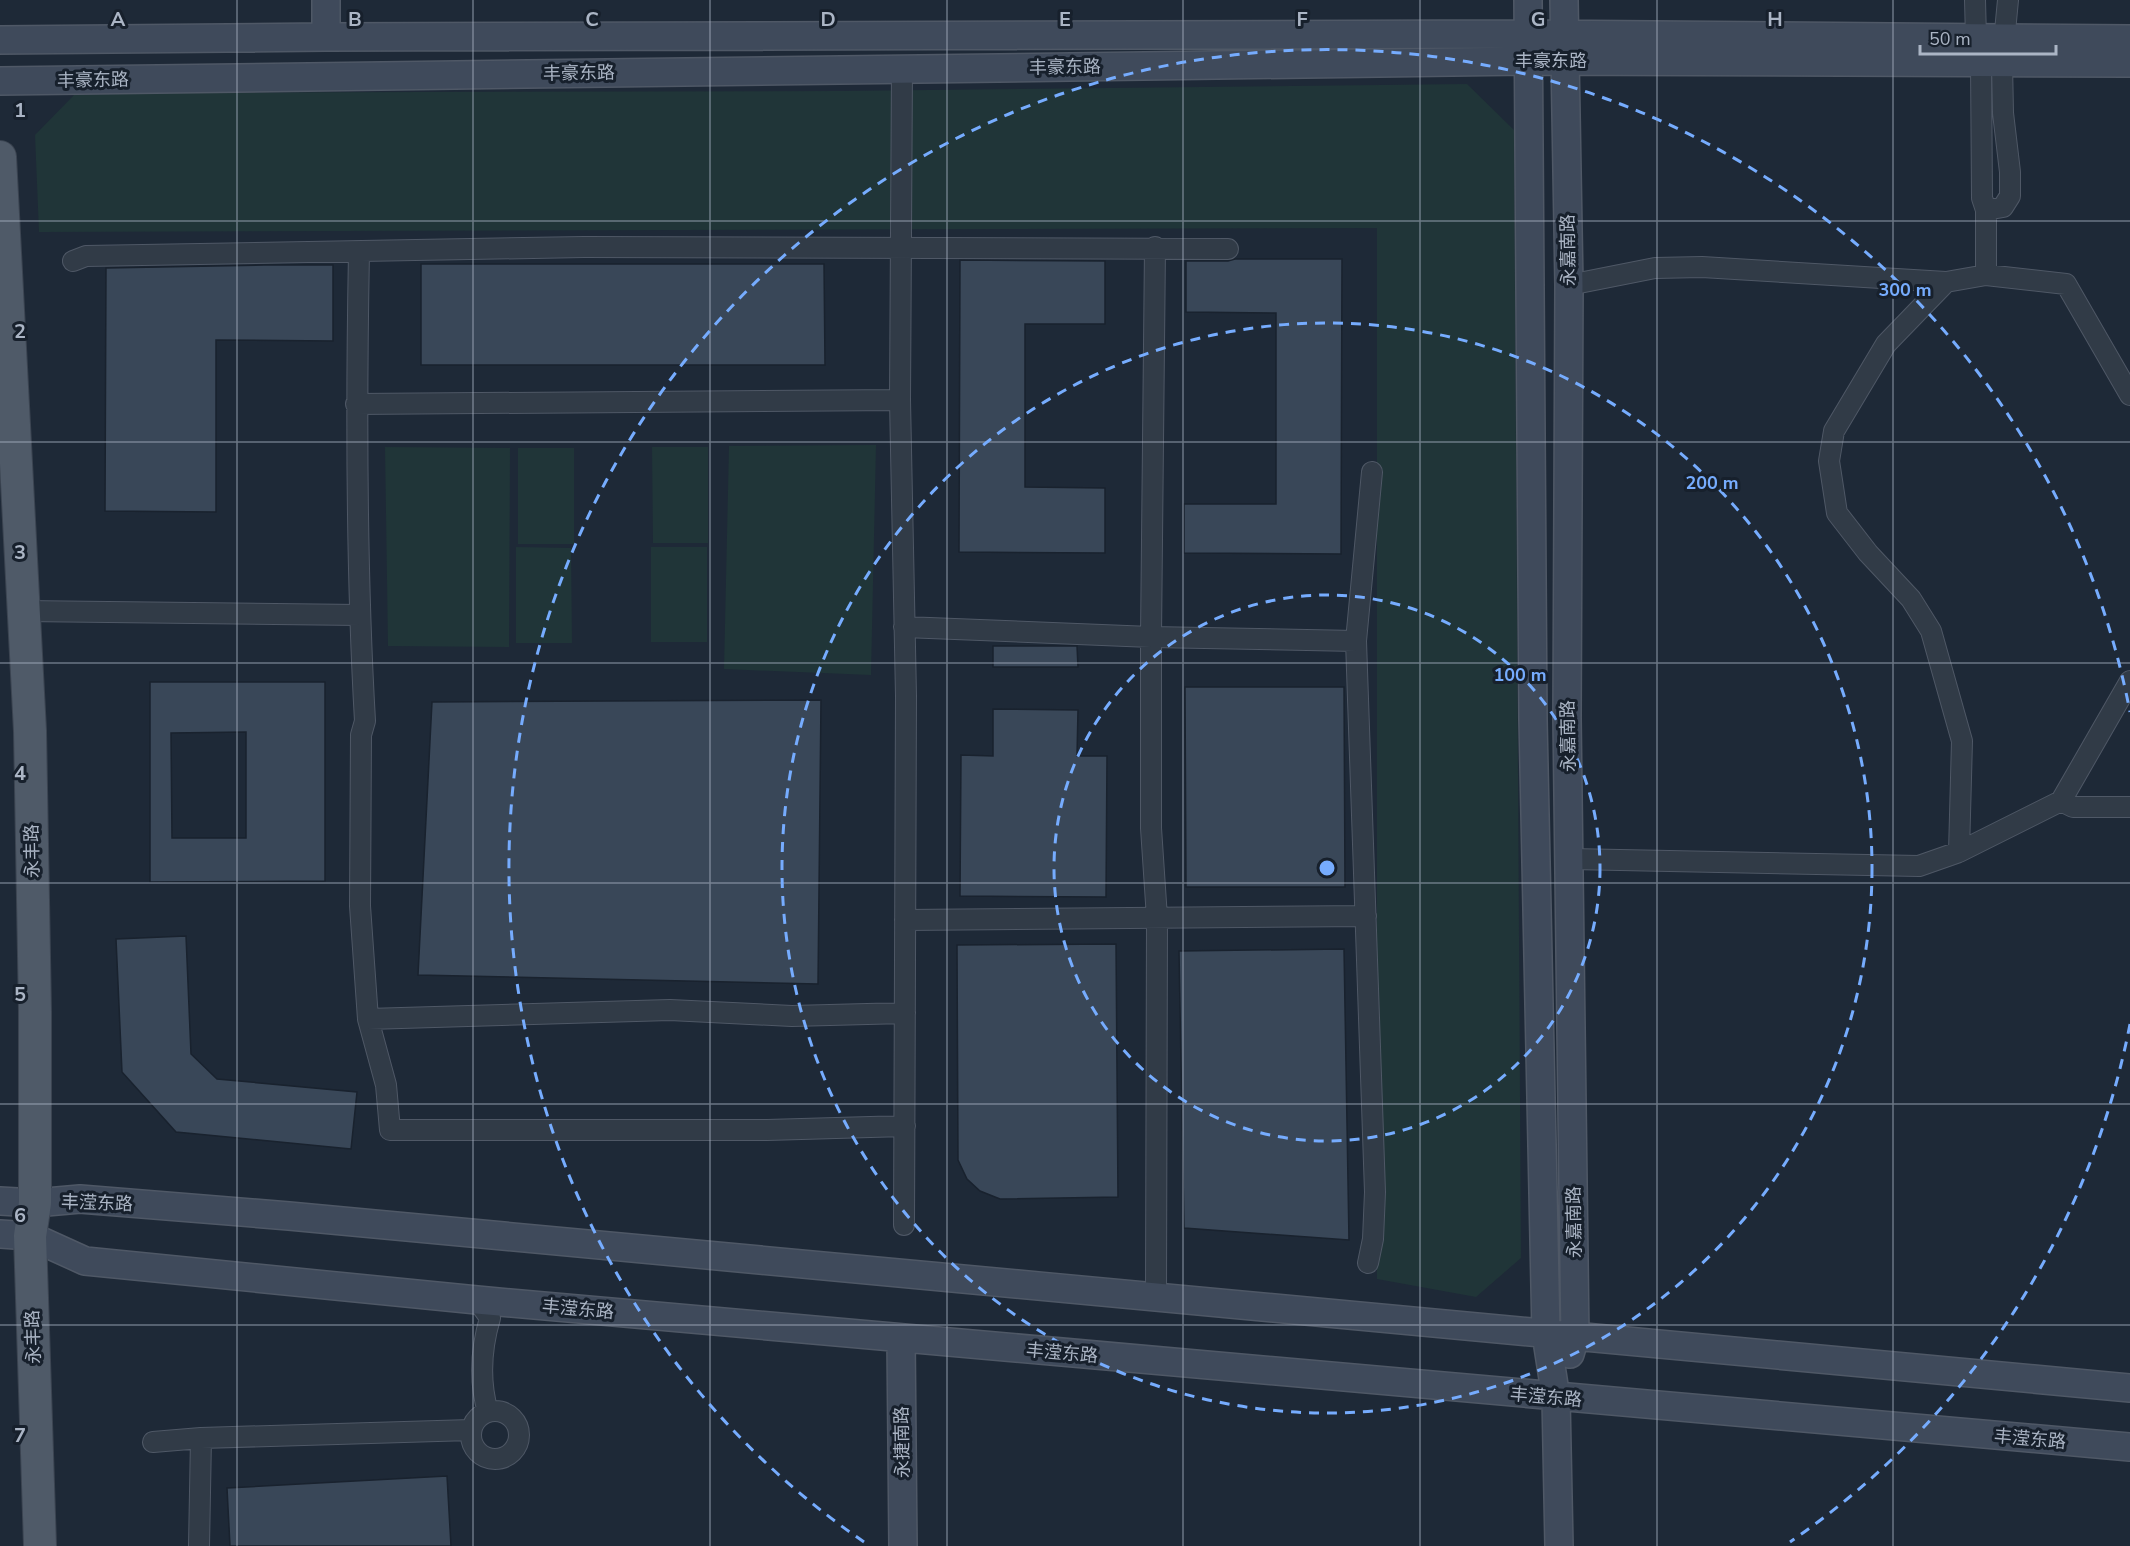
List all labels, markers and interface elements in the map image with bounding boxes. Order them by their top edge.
text: A [111,6,126,33]
text: B [348,6,362,33]
text: C [585,6,599,33]
text: D [820,6,836,33]
text: E [1059,6,1071,33]
text: F [1296,6,1308,33]
text: G [1531,6,1545,33]
text: H [1767,6,1783,33]
scale bar [1920,18,2056,56]
text: 50 m [1929,27,1971,51]
street label: 丰豪东路 [1515,49,1587,73]
street label: 丰豪东路 [1029,54,1101,80]
street label: 丰豪东路 [543,60,615,86]
street label: 丰豪东路 [57,67,129,93]
text: 1 [14,97,26,124]
street label: 永嘉南路 [1555,214,1581,286]
text: 300 m [1878,278,1932,302]
text: 2 [14,318,26,345]
text: 200 m [1685,471,1739,495]
text: 3 [14,539,26,566]
text: 100 m [1493,663,1547,687]
street label: 永嘉南路 [1555,700,1581,772]
text: 4 [14,760,26,787]
street label: 永丰路 [20,824,44,878]
centre of rings [1317,858,1337,878]
text: 5 [14,981,26,1008]
street label: 永嘉南路 [1561,1186,1587,1258]
street label: 丰滢东路 [61,1190,133,1216]
text: 6 [14,1202,26,1229]
street label: 丰滢东路 [541,1294,615,1324]
street label: 永丰路 [20,1310,46,1364]
street label: 丰滢东路 [1025,1338,1099,1368]
street label: 丰滢东路 [1509,1382,1583,1412]
street label: 永捷南路 [889,1406,915,1478]
text: 7 [14,1422,26,1449]
street label: 丰滢东路 [1993,1424,2067,1454]

